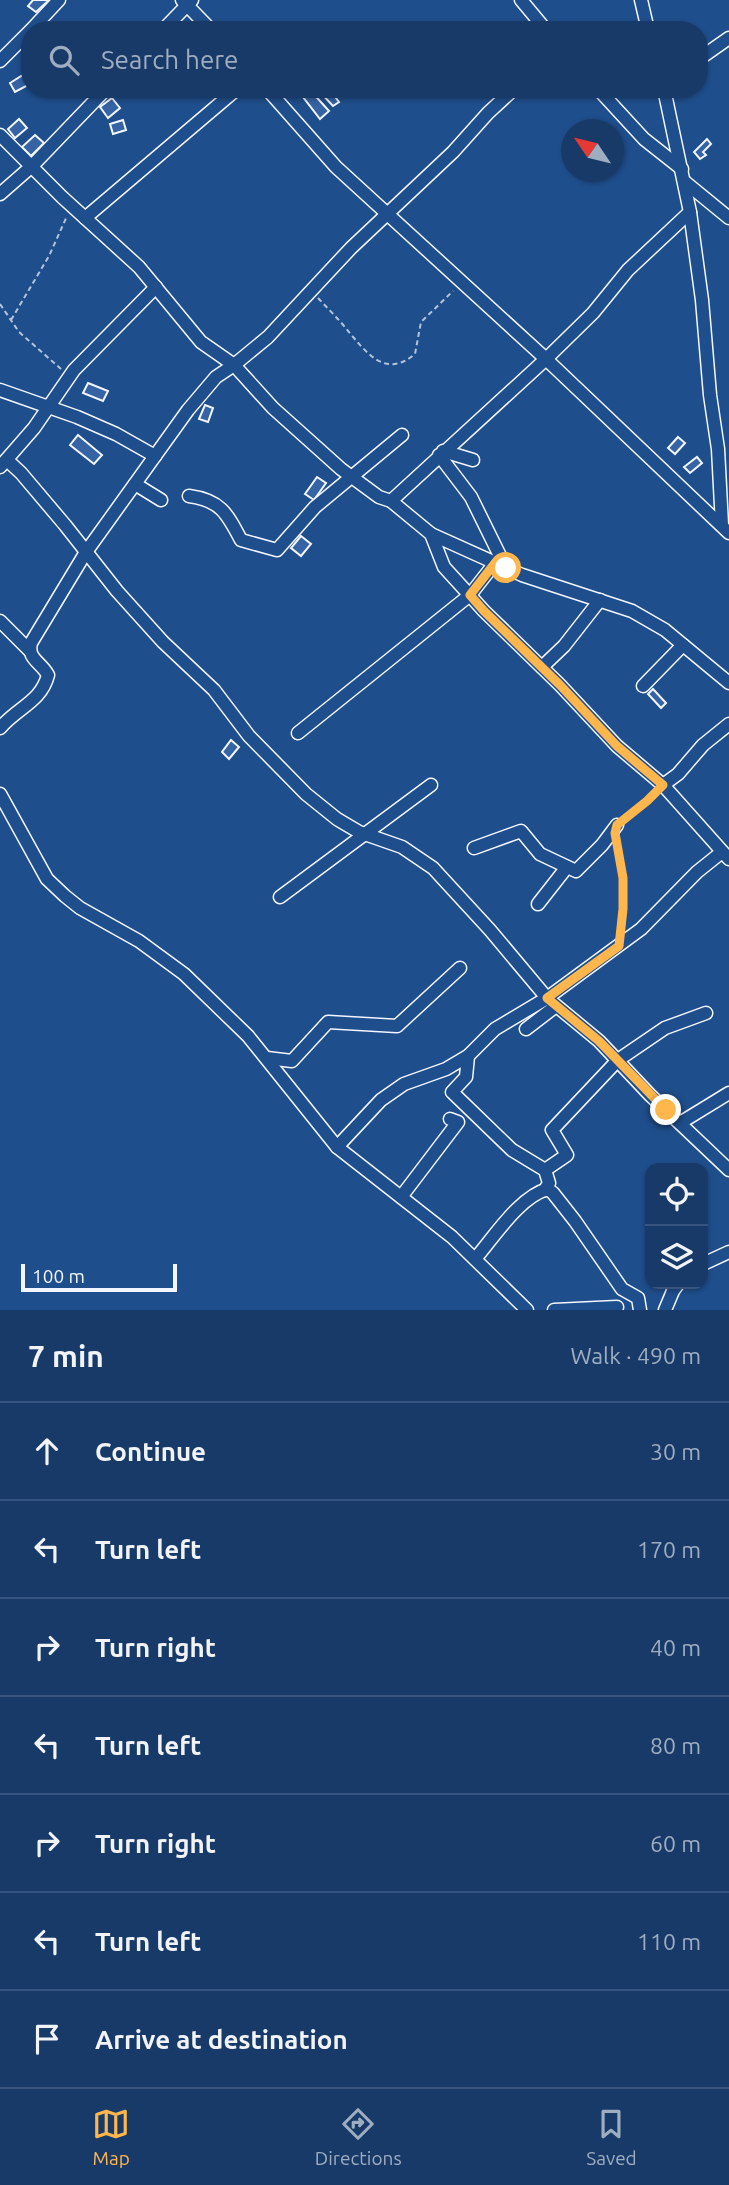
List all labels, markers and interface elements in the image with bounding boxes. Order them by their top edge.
search box [21,21,708,98]
icon: search [45,41,83,79]
text: Search here [101,45,238,74]
north arrow [561,119,624,182]
route start [490,552,521,583]
route end [650,1094,681,1125]
map controls [645,1163,708,1289]
button: locate [645,1163,708,1226]
button: layers [645,1226,708,1289]
scale bar [21,1261,177,1293]
text: 100 m [32,1265,85,1287]
text: 7 min [28,1339,104,1373]
text: Walk · 490 m [570,1343,701,1368]
icon: ahead [28,1432,66,1470]
text: Continue [95,1437,206,1466]
text: 30 m [650,1439,701,1464]
icon: left [28,1530,66,1568]
text: Turn left [95,1535,201,1564]
text: 170 m [637,1537,701,1562]
icon: right [28,1628,66,1666]
text: Turn right [95,1633,216,1662]
text: 40 m [650,1635,701,1660]
icon: left [28,1726,66,1764]
text: Turn left [95,1731,201,1760]
text: 80 m [650,1733,701,1758]
icon: right [28,1824,66,1862]
text: Turn right [95,1829,216,1858]
text: 60 m [650,1831,701,1856]
icon: left [28,1922,66,1960]
text: Turn left [95,1927,201,1956]
text: 110 m [637,1929,701,1954]
icon: arrive [28,2020,66,2058]
text: Arrive at destination [95,2025,348,2054]
tab: Map [92,2105,130,2169]
tab: Directions [315,2105,402,2169]
tab: Saved [586,2105,637,2169]

